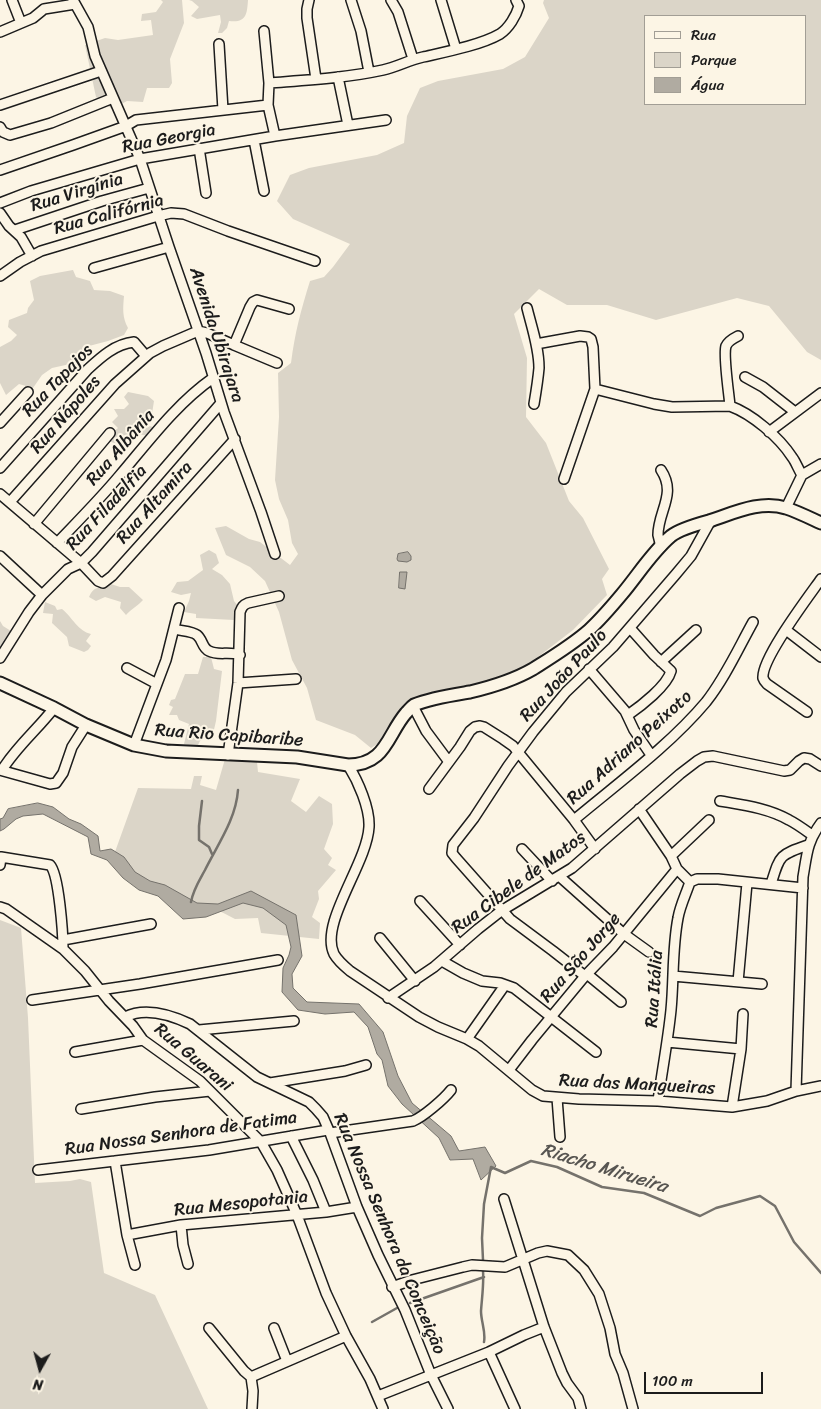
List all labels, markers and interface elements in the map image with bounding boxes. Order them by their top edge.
legend [644,15,806,105]
text: Rua [691,22,716,48]
text: Parque [691,47,736,73]
text: Água [691,72,724,98]
street label: Rua Georgia [121,119,217,159]
street label: Rua Virgínia [28,169,126,217]
street label: Rua Califórnia [52,190,166,240]
street label: Avenida Ubirajara [184,265,248,405]
street label: Rua Tapajos [18,340,98,422]
street label: Rua Nápoles [26,372,106,458]
street label: Rua Albânia [82,406,160,490]
street label: Rua Altamira [112,457,198,549]
street label: Rua Filadelfia [62,461,152,555]
street label: Rua João Paulo [516,625,612,727]
street label: Rua Adriano Peixoto [563,686,697,810]
street label: Rua Rio Capibaribe [154,720,304,752]
street label: Rua Cibele de Matos [448,827,590,939]
street label: Rua São Jorge [536,909,626,1007]
street label: Rua Itália [642,950,668,1028]
street label: Rua Guarani [150,1019,236,1097]
street label: Rua das Mangueiras [558,1070,716,1100]
street label: Rua Nossa Senhora de Fatima [64,1107,298,1161]
street label: Rua Nossa Senhora da Conceição [328,1110,450,1358]
water label: Riacho Mirueira [538,1139,670,1199]
street label: Rua Mesopotania [173,1186,309,1222]
north arrow [15,1344,65,1394]
scale bar [646,1362,765,1394]
text: 100 m [652,1368,693,1394]
text: N [32,1371,44,1397]

